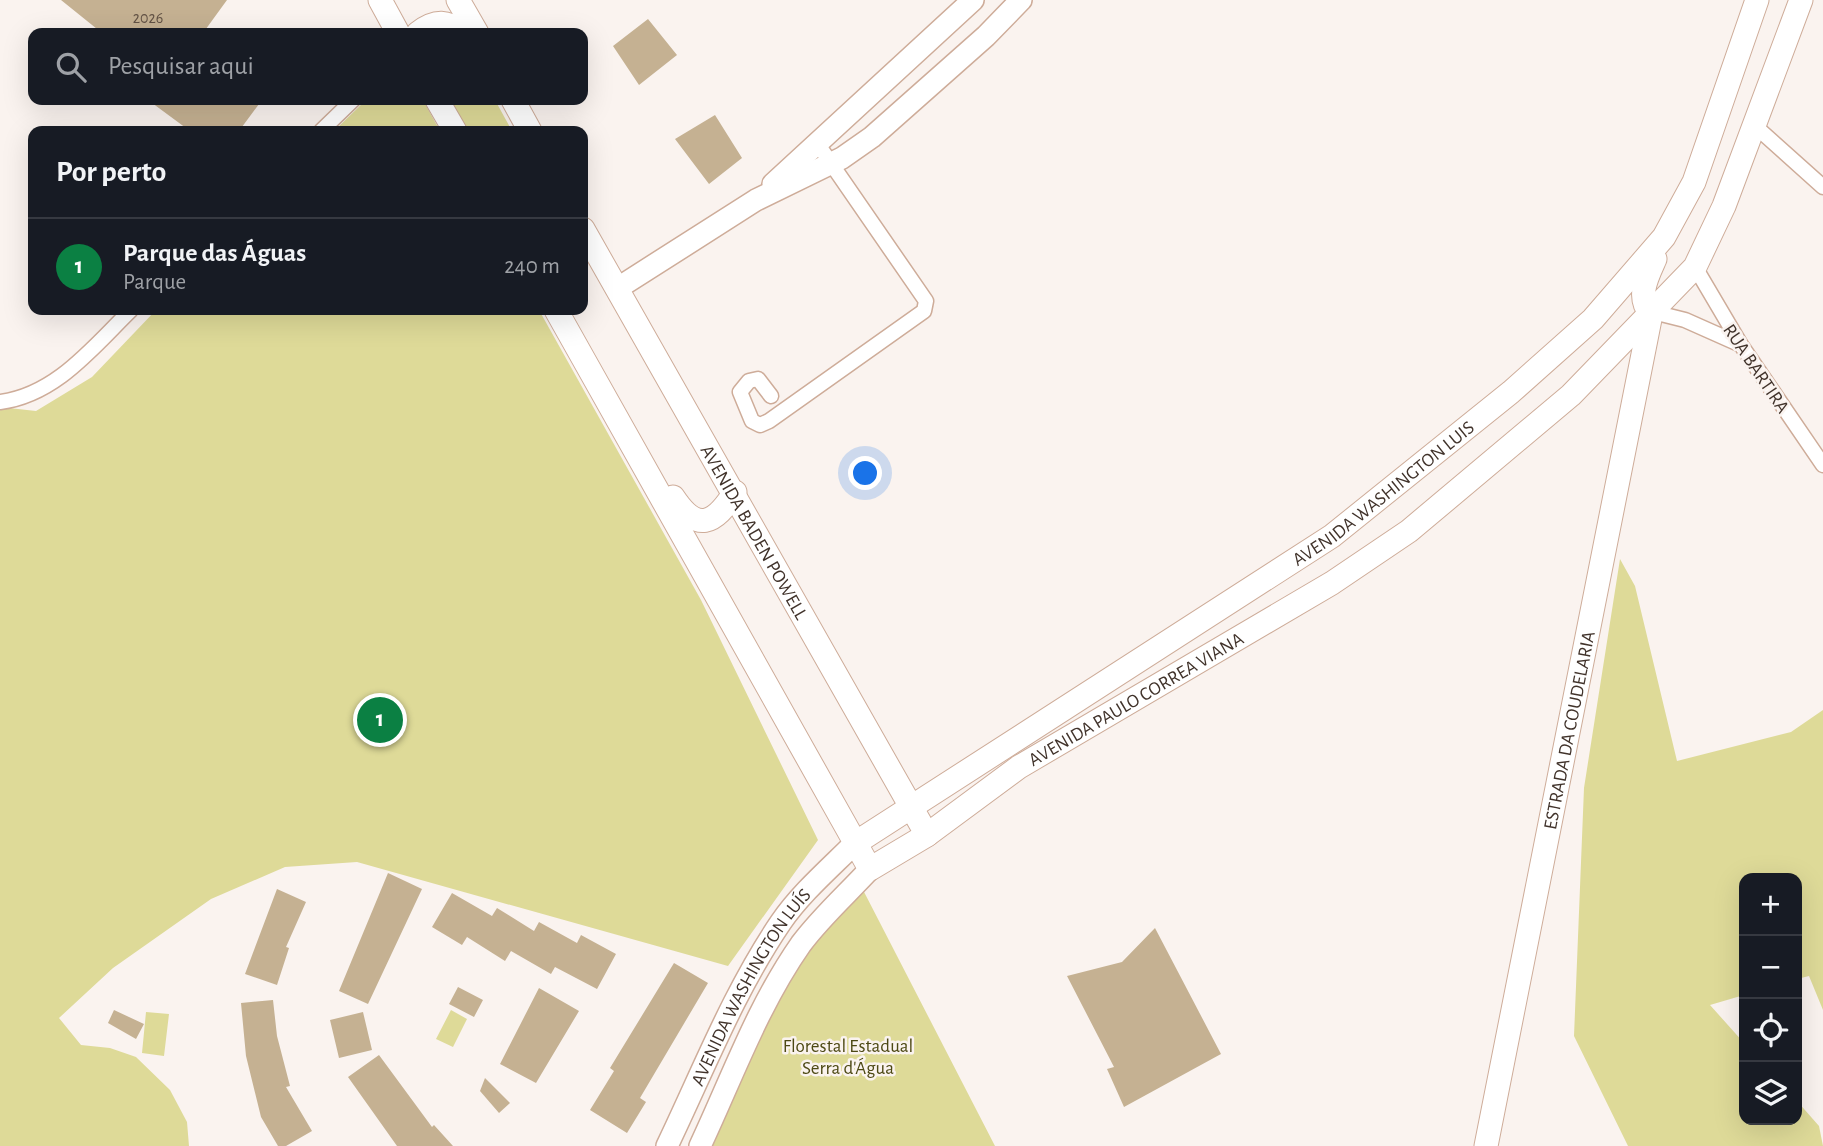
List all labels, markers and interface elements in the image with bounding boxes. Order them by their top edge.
house number: 2026 [133,10,163,26]
search box [28,28,588,105]
icon: search [52,48,90,86]
text: Pesquisar aqui [108,53,254,79]
text: Por perto [56,157,166,187]
text: Parque das Águas [123,240,306,266]
text: 1 [75,255,83,278]
text: 240 m [504,255,560,278]
text: Parque [123,271,186,294]
street label: RUA BARTIRA [1719,321,1792,417]
street label: AVENIDA WASHINGTON LUIS [1289,418,1478,570]
street label: AVENIDA BADEN POWELL [697,442,810,623]
your location [848,456,882,490]
street label: AVENIDA PAULO CORREA VIANA [1025,629,1247,770]
street label: ESTRADA DA COUDELARIA [1541,630,1599,831]
pin: 1 [357,694,403,746]
map controls [1739,873,1802,1125]
button: + [1739,873,1802,936]
street label: AVENIDA WASHINGTON LUÍS [688,885,815,1089]
button: − [1739,936,1802,999]
button: locate [1739,999,1802,1062]
park label: Florestal Estadual Serra d'Água [783,1037,913,1078]
button: layers [1739,1062,1802,1125]

